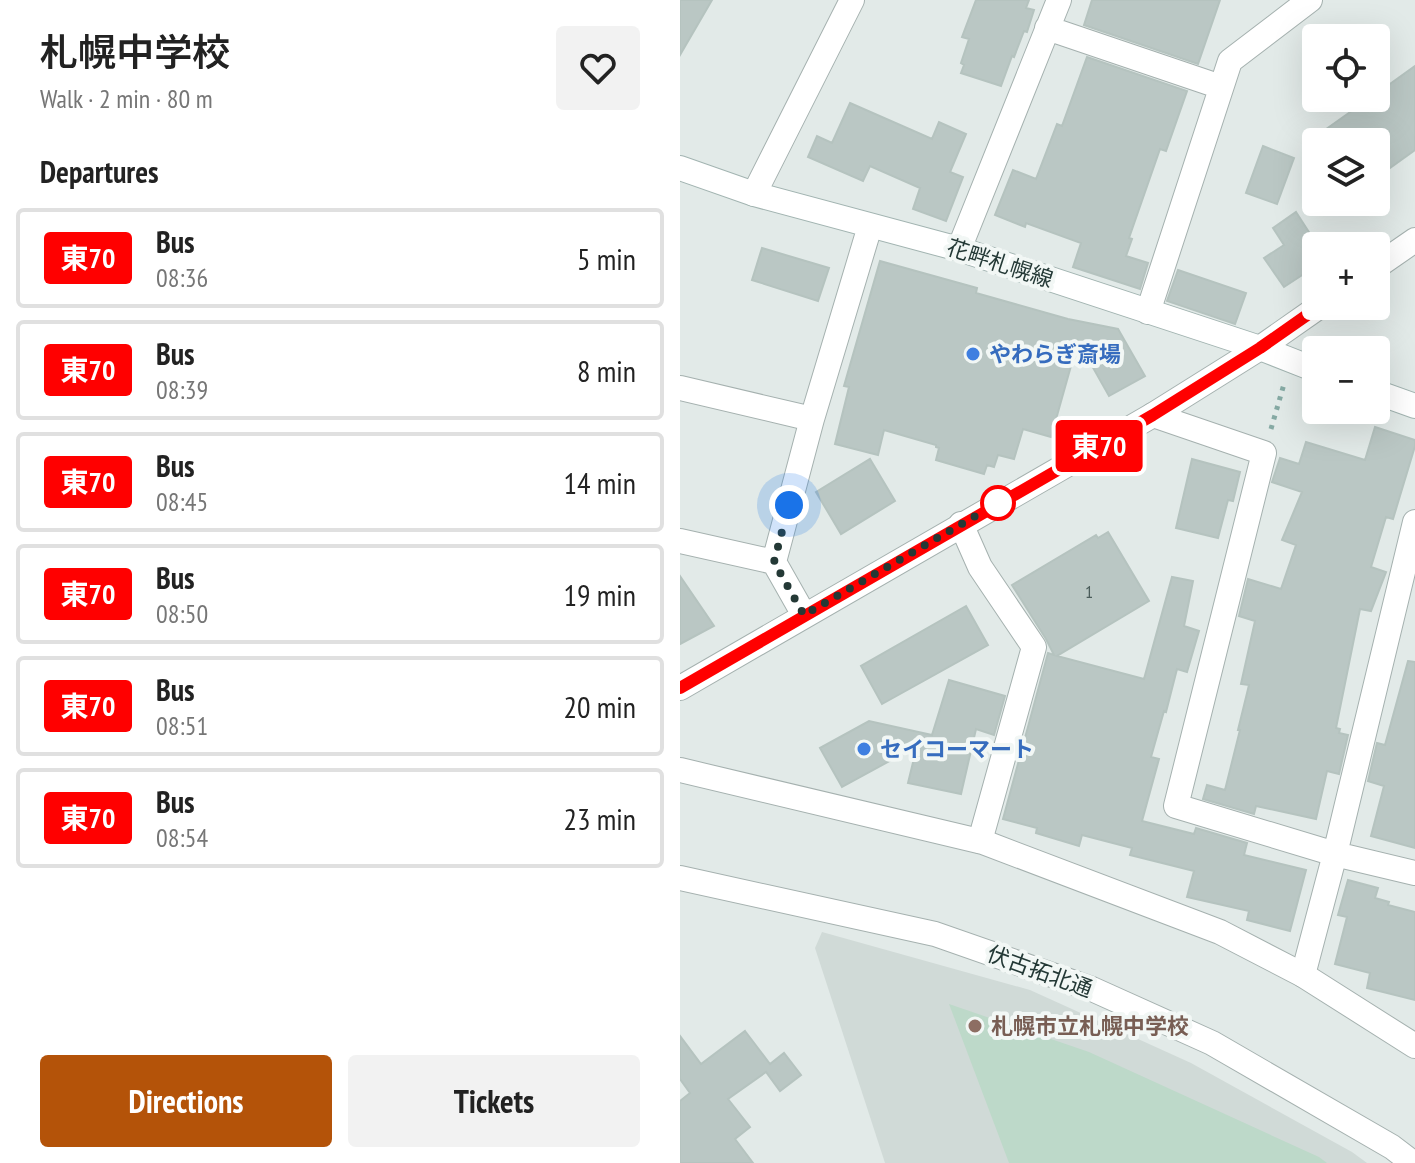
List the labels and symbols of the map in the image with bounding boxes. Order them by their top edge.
street label: 花畔札幌線 [943,233,1057,293]
place label: やわらぎ斎場 [989,340,1121,368]
marker: やわらぎ斎場 [964,345,982,363]
line badge: 東70 [1053,420,1145,472]
your location [769,485,809,525]
unlabelled marker [981,486,1015,520]
house number: 1 [1085,580,1093,603]
place label: セイコーマート [880,735,1034,763]
marker: セイコーマート [855,740,873,758]
street label: 伏古拓北通 [984,939,1096,1003]
place label: 札幌市立札幌中学校 [991,1012,1189,1040]
marker: 札幌市立札幌中学校 [966,1017,984,1035]

